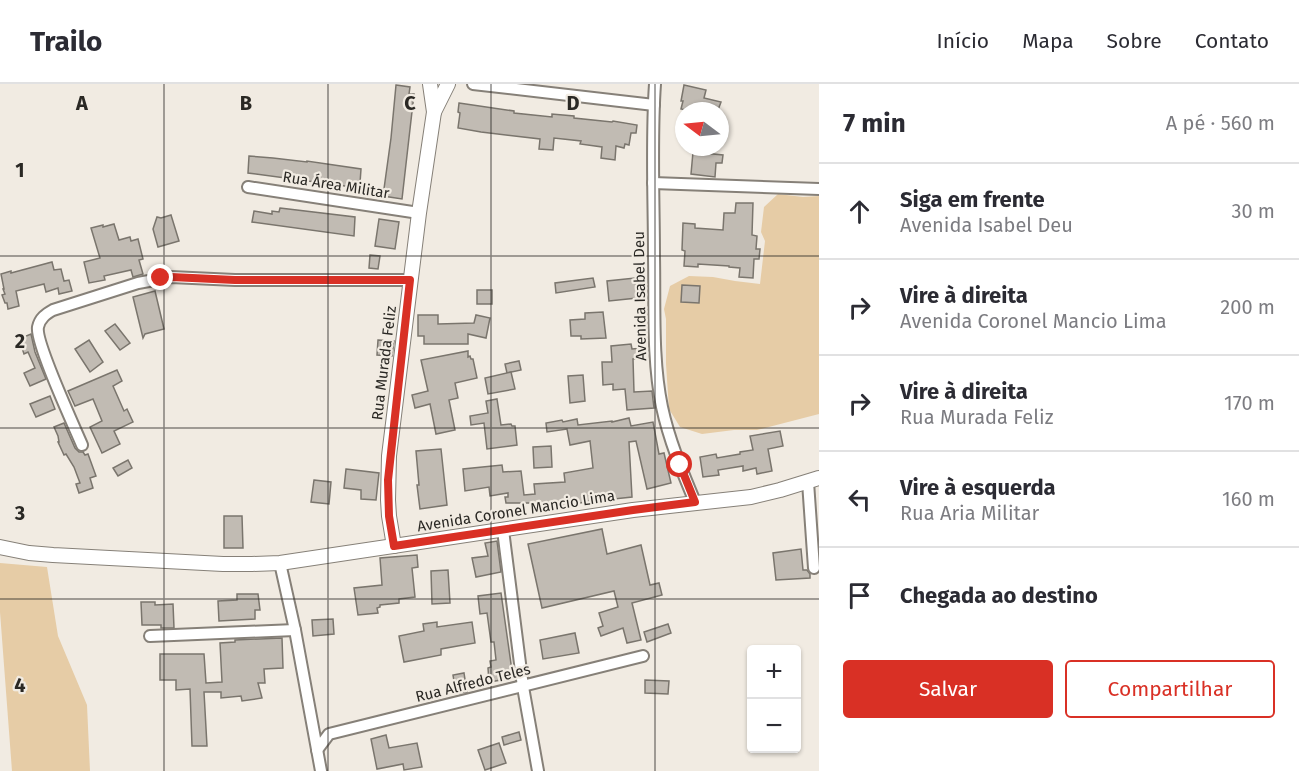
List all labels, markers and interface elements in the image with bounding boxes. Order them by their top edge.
text: Trailo [30,25,102,58]
text: Início [936,28,989,54]
text: Mapa [1022,28,1074,54]
text: Sobre [1107,28,1162,54]
text: Contato [1195,28,1269,54]
text: A [75,91,89,115]
text: B [240,91,252,115]
text: C [404,91,416,115]
text: D [566,91,580,115]
north arrow [675,102,729,156]
text: 7 min [843,108,906,139]
text: A pé · 560 m [1166,111,1275,135]
text: 1 [15,158,25,182]
street label: Rua Área Militar [281,168,391,202]
text: Siga em frente [900,186,1045,213]
icon: ahead [843,195,876,228]
text: 30 m [1231,199,1275,223]
text: Avenida Isabel Deu [900,213,1073,237]
street label: Avenida Isabel Deu [630,231,650,361]
route end [147,264,173,290]
text: Vire à direita [900,282,1028,309]
icon: right [843,291,876,324]
text: 200 m [1220,295,1275,319]
street label: Rua Murada Feliz [368,304,400,421]
text: Avenida Coronel Mancio Lima [900,309,1167,333]
text: 2 [15,329,25,353]
text: Vire à direita [900,378,1028,405]
icon: right [843,387,876,420]
text: 170 m [1224,391,1275,415]
text: Rua Murada Feliz [900,405,1053,429]
route start [666,451,692,477]
text: Vire à esquerda [900,474,1056,501]
icon: left [843,483,876,516]
street label: Avenida Coronel Mancio Lima [416,486,616,536]
text: 160 m [1222,487,1275,511]
text: 3 [14,501,25,525]
text: Rua Aria Militar [900,501,1039,525]
icon: arrive [843,579,876,612]
text: Chegada ao destino [900,582,1098,609]
map controls [747,645,801,753]
button: + [747,645,801,699]
street label: Rua Alfredo Teles [414,660,532,706]
button: Salvar [843,660,1053,718]
button: Compartilhar [1065,660,1275,718]
text: 4 [14,673,26,697]
button: − [747,699,801,753]

